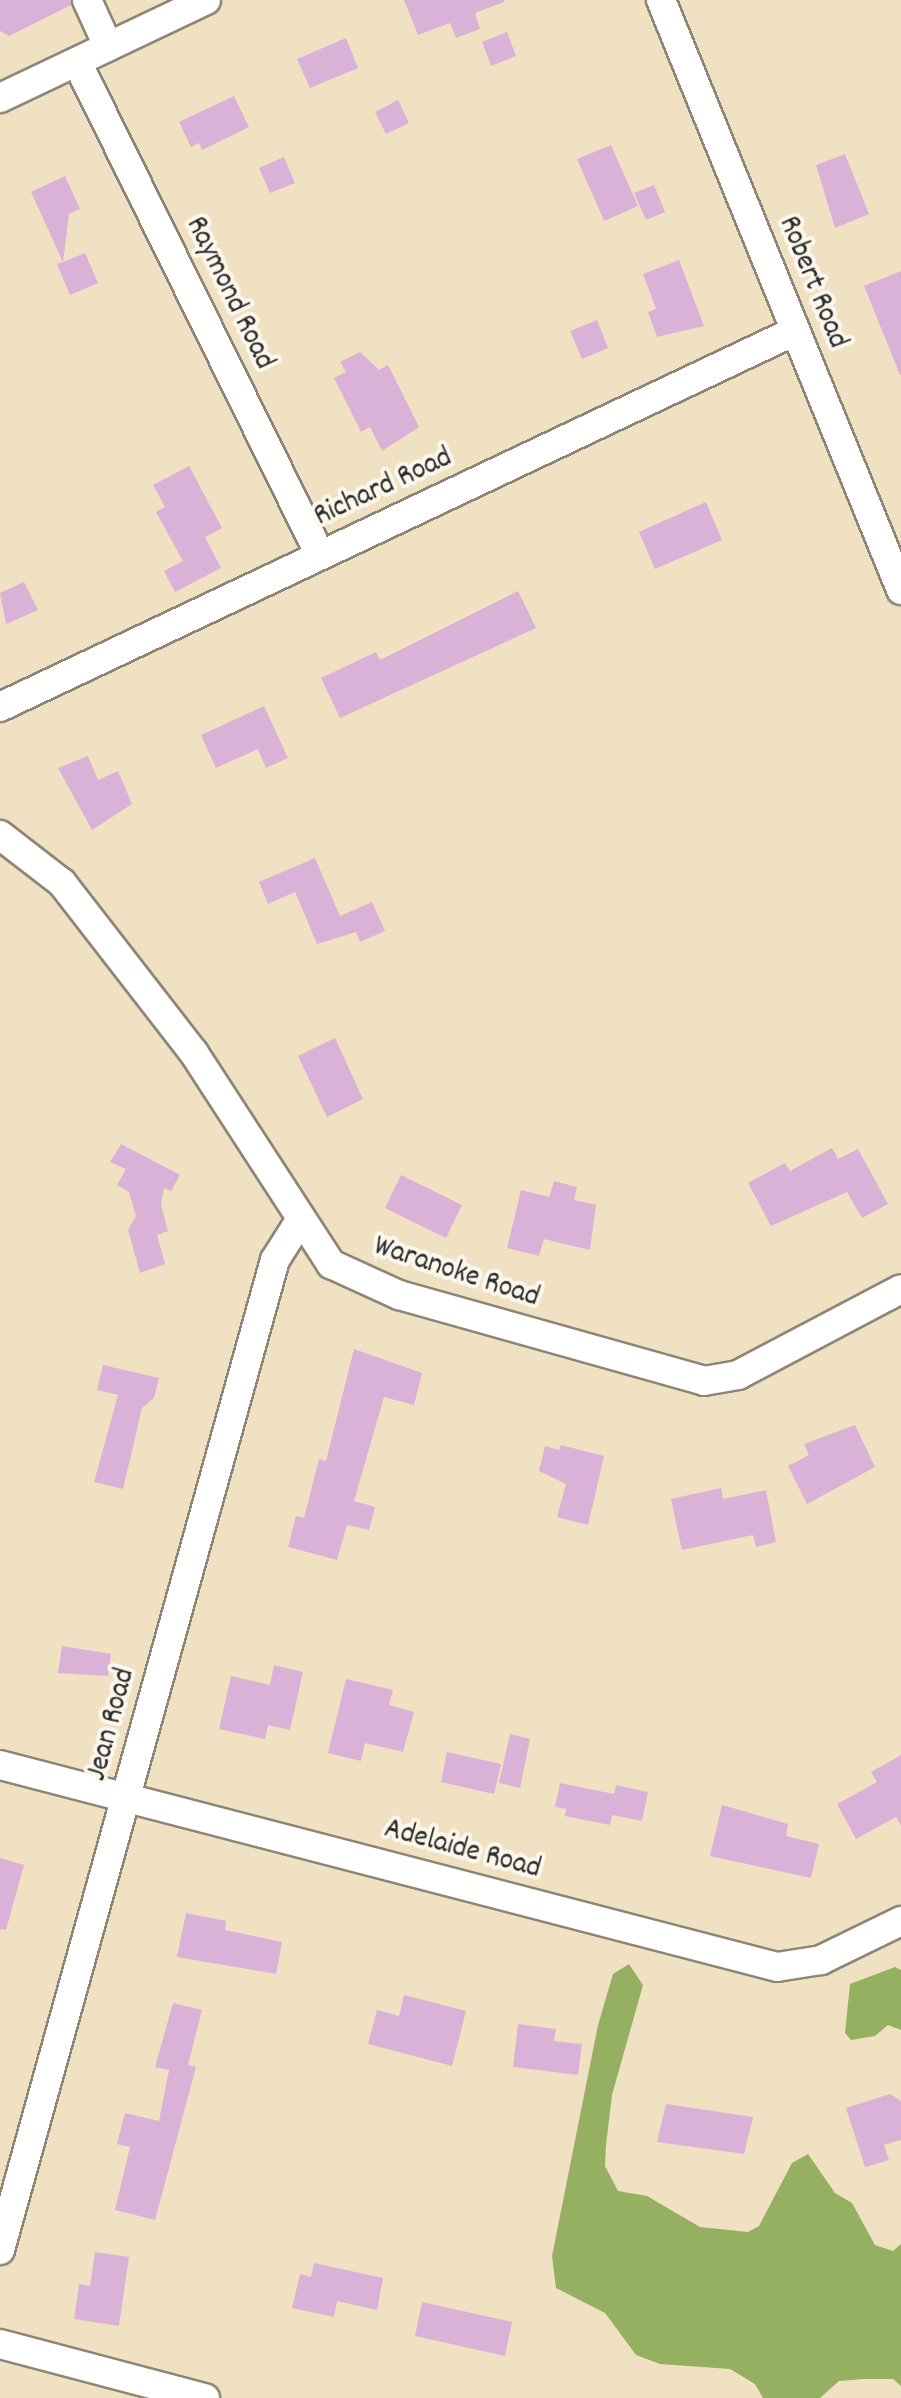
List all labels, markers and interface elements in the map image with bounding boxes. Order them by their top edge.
street label: Raymond Road [176,212,280,376]
street label: Robert Road [768,212,854,354]
street label: Richard Road [309,441,459,537]
street label: Waranoke Road [369,1230,543,1318]
street label: Jean Road [81,1665,145,1785]
street label: Adelaide Road [380,1813,544,1889]

